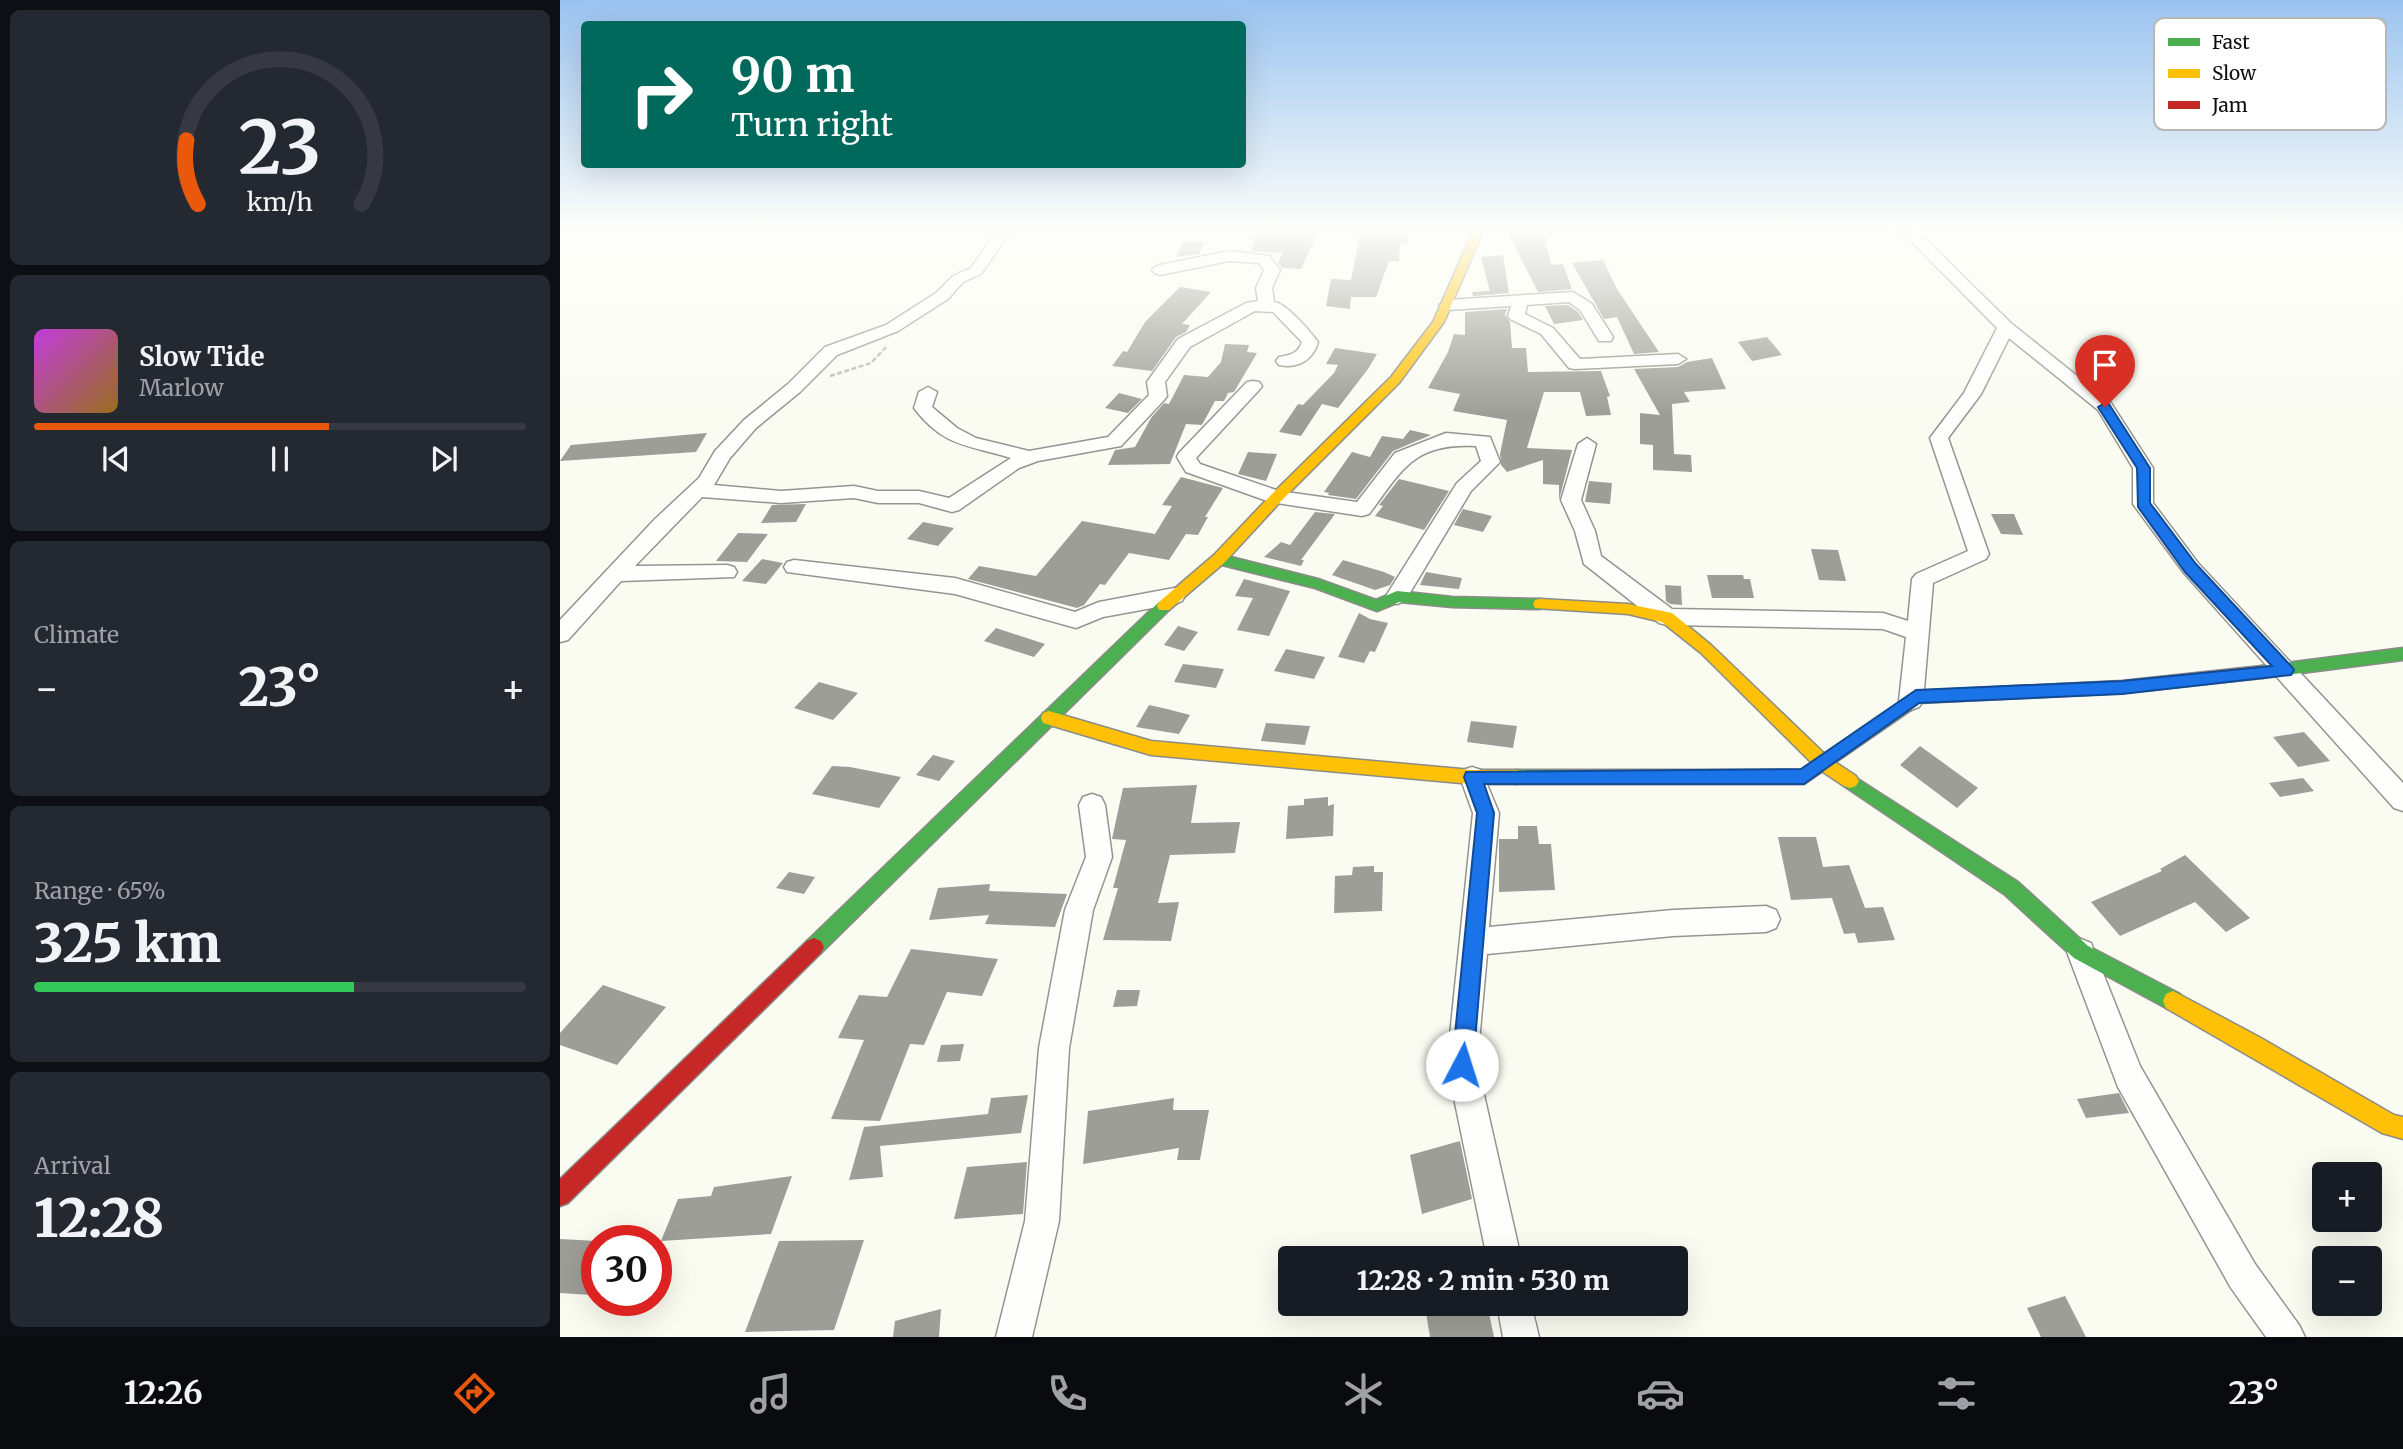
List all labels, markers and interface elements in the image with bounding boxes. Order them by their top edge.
legend [2154,18,2386,130]
text: Fast [2212,30,2250,54]
text: 90 m [731,44,855,105]
icon: right [616,49,707,140]
text: Slow [2212,61,2257,85]
text: Jam [2211,93,2248,117]
text: 23 [239,102,321,194]
text: Turn right [731,105,893,145]
text: km/h [247,186,313,218]
pin [2075,335,2135,407]
text: Slow Tide [139,340,265,373]
icon: arrive [2086,346,2124,384]
text: Marlow [139,373,224,402]
icon: previous [97,440,135,478]
icon: pause [261,440,299,478]
icon: next [425,440,463,478]
text: Climate [34,620,119,649]
text: 23° [239,655,322,720]
text: − [34,665,59,712]
text: + [501,665,526,712]
text: Range · 65% [34,876,166,905]
text: 325 km [34,911,221,976]
position arrow [1425,1028,1499,1102]
text: Arrival [34,1151,111,1180]
map controls [2312,1162,2382,1316]
button: + [2312,1162,2382,1232]
text: 12:28 [34,1186,164,1251]
speed limit sign: 30 [581,1225,672,1316]
button: − [2312,1246,2382,1316]
text: 12:28 · 2 min · 530 m [1357,1264,1609,1297]
icon: directions [450,1369,499,1418]
icon: music [746,1369,795,1418]
icon: phone [1043,1369,1092,1418]
icon: climate [1339,1369,1388,1418]
icon: car [1636,1369,1685,1418]
icon: filters [1932,1369,1981,1418]
text: 12:26 [124,1373,203,1413]
text: 23° [2228,1373,2279,1413]

